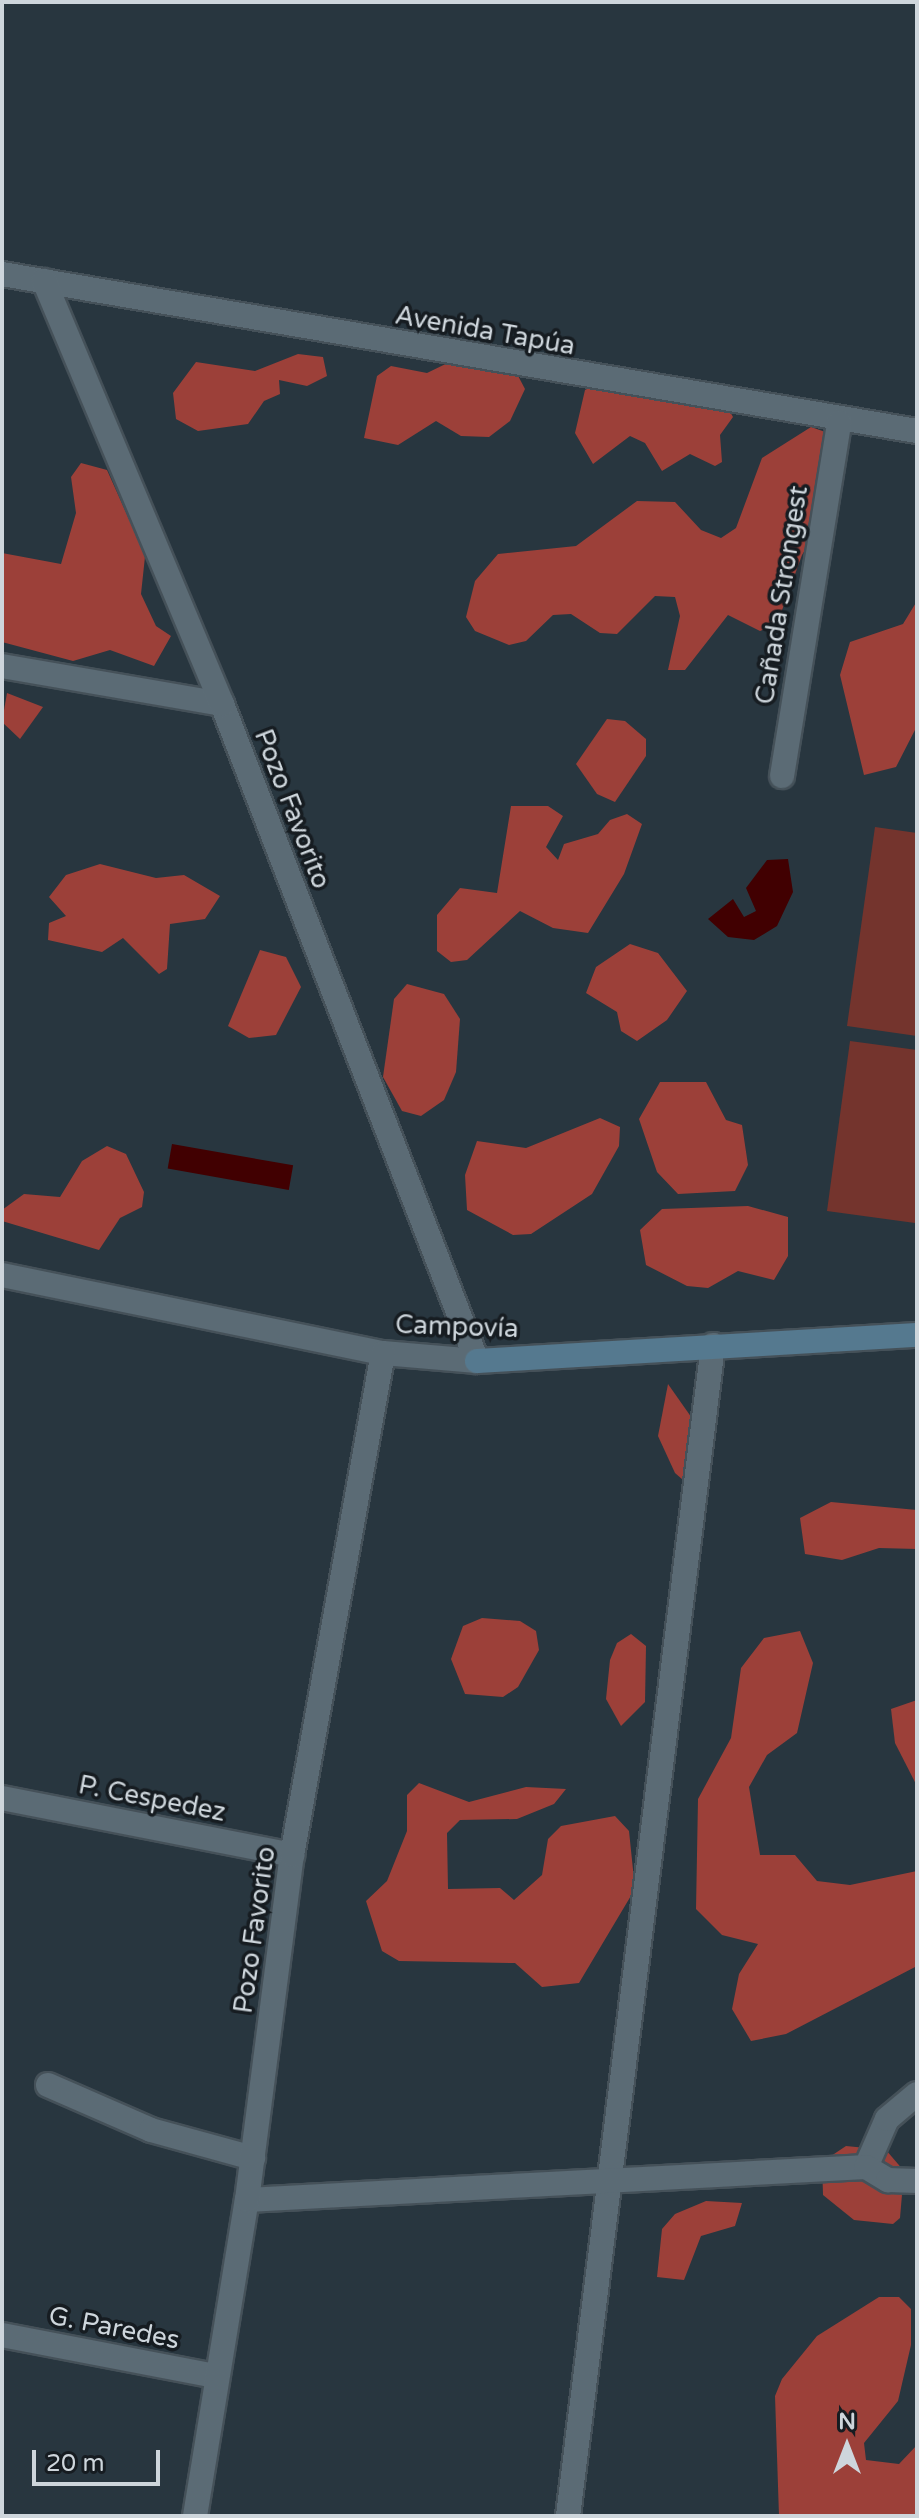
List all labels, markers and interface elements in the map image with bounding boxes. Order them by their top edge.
street label: Avenida Tapúa [393,300,577,362]
street label: Cañada Strongest [749,483,815,707]
street label: Pozo Favorito [247,725,337,893]
street label: Campovía [395,1309,519,1345]
street label: P. Cespedez [76,1769,228,1829]
street label: Pozo Favorito [228,1845,282,2015]
street label: G. Paredes [46,2300,182,2356]
north arrow [807,2406,887,2486]
text: N [838,2409,856,2435]
scale bar [36,2434,164,2484]
text: 20 m [46,2449,104,2478]

